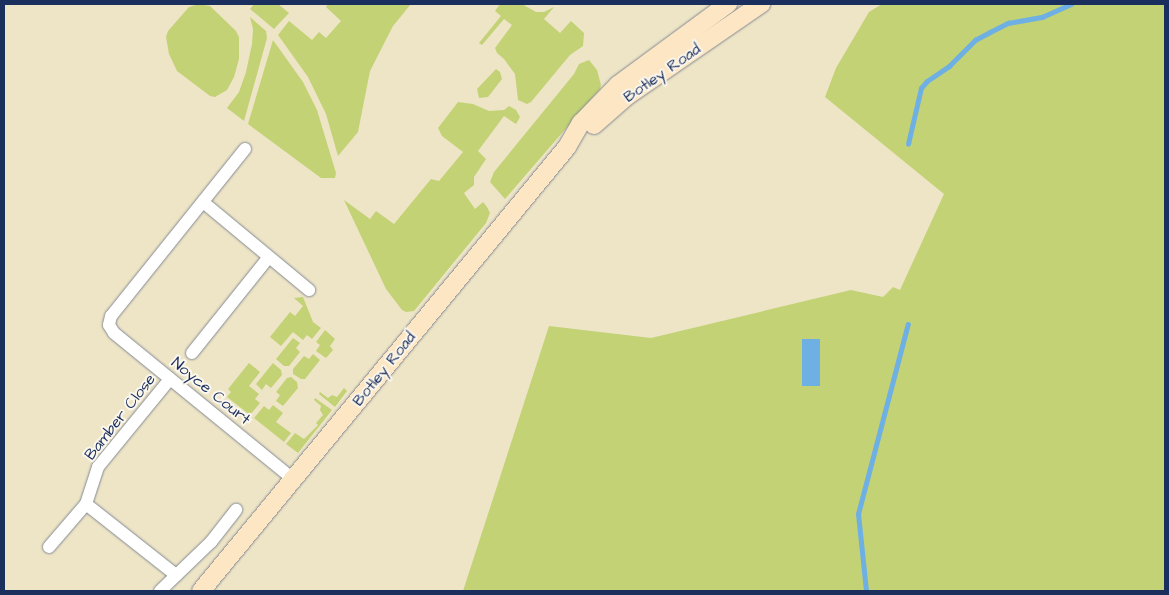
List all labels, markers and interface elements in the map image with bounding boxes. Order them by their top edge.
street label: Botley Road [620,39,704,107]
street label: Botley Road [348,328,420,410]
street label: Noyce Court [167,353,255,429]
street label: Bamber Close [80,370,160,464]

